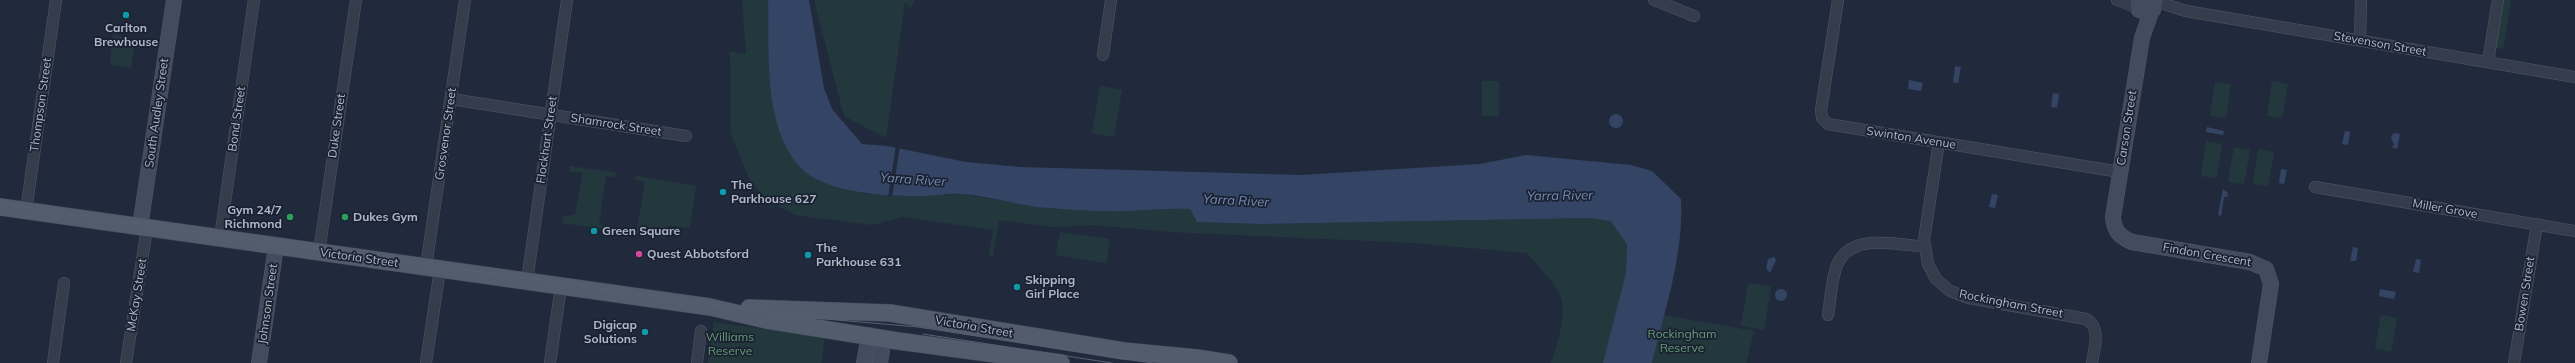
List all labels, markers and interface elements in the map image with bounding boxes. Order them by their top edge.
marker: Carlton Brewhouse [121,10,131,20]
place label: Carlton Brewhouse [94,21,158,49]
street label: Stevenson Street [2332,29,2428,59]
street label: Thompson Street [27,57,55,153]
street label: South Audley Street [142,57,172,169]
street label: Bond Street [225,86,249,152]
street label: Grosvenor Street [432,87,460,181]
street label: Carson Street [2114,90,2140,166]
street label: Duke Street [325,93,349,159]
street label: Flockhart Street [534,95,560,185]
street label: Shamrock Street [570,111,662,139]
street label: Swinton Avenue [1865,124,1957,152]
water label: Yarra River [880,170,946,190]
place label: The Parkhouse 627 [731,178,816,206]
marker: The Parkhouse 627 [718,187,728,197]
water label: Yarra River [1527,188,1593,204]
water label: Yarra River [1203,191,1269,211]
street label: Miller Grove [2411,196,2479,222]
place label: Gym 24/7 Richmond [225,203,282,231]
place label: Dukes Gym [353,210,418,224]
marker: Gym 24/7 Richmond [285,212,295,222]
marker: Dukes Gym [340,212,350,222]
place label: Green Square [602,224,680,238]
marker: Green Square [589,226,599,236]
street label: Findon Crescent [2162,240,2252,270]
place label: The Parkhouse 631 [816,241,901,269]
street label: Victoria Street [319,245,399,271]
place label: Quest Abbotsford [647,247,749,261]
marker: Quest Abbotsford [634,249,644,259]
marker: The Parkhouse 631 [803,250,813,260]
street label: Bowen Street [2512,256,2538,332]
street label: McKay Street [124,257,150,333]
street label: Johnson Street [255,263,281,345]
place label: Skipping Girl Place [1025,273,1079,301]
marker: Skipping Girl Place [1012,282,1022,292]
street label: Rockingham Street [1958,287,2064,321]
street label: Victoria Street [934,313,1014,341]
place label: Digicap Solutions [584,318,637,346]
marker: Digicap Solutions [640,327,650,337]
park label: Rockingham Reserve [1647,327,1717,355]
park label: Williams Reserve [706,330,754,358]

